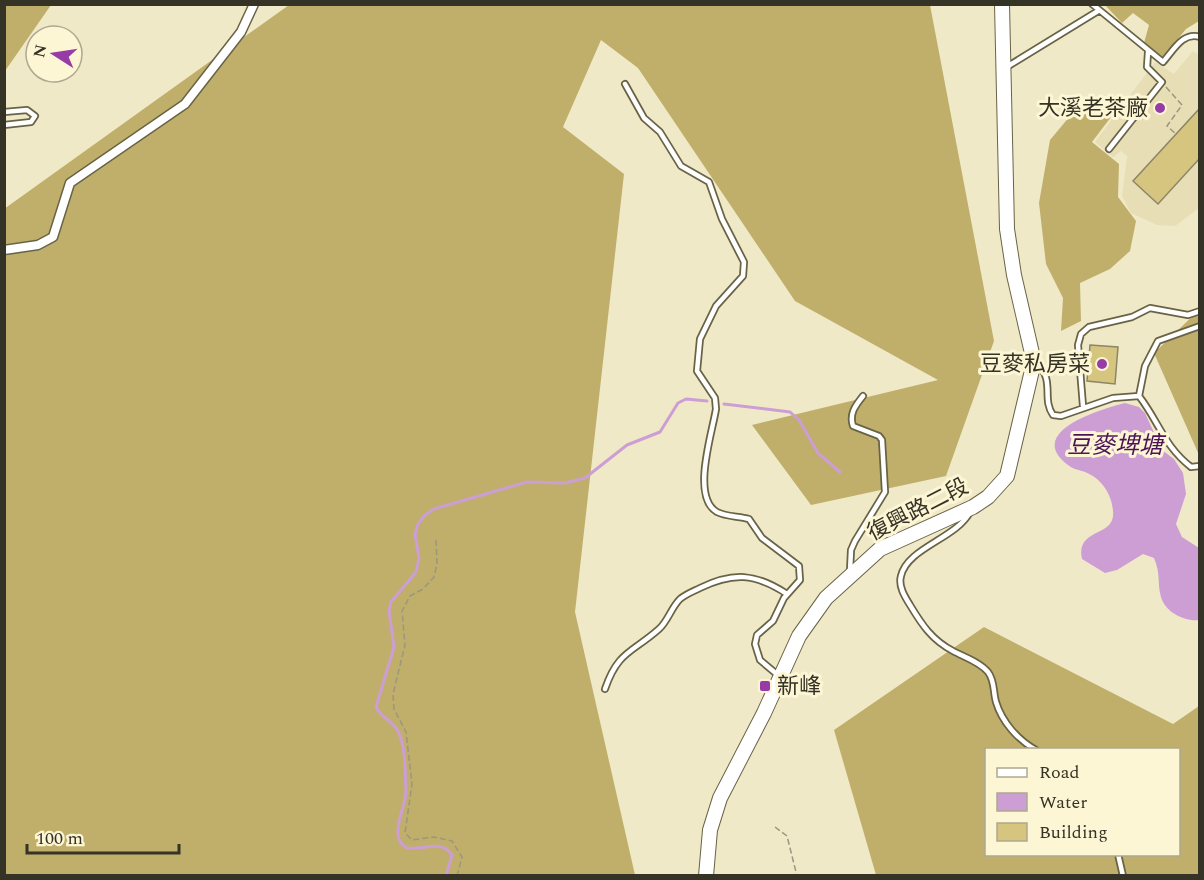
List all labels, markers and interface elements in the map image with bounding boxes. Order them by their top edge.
north arrow [24,24,84,84]
text: N [27,42,53,60]
place label: 大溪老茶廠 [1038,92,1148,125]
marker: 大溪老茶廠 [1153,101,1167,115]
place label: 豆麥私房菜 [980,348,1090,381]
marker: 豆麥私房菜 [1095,357,1109,371]
water label: 豆麥埤塘 [1067,428,1167,464]
street label: 復興路二段 [861,470,975,550]
place label: 新峰 [777,670,821,703]
marker: 新峰 [758,679,772,693]
legend [985,748,1180,856]
text: Road [1039,759,1080,786]
text: Water [1039,789,1087,816]
scale bar [27,817,178,855]
text: Building [1039,819,1108,846]
text: 100 m [36,825,83,852]

